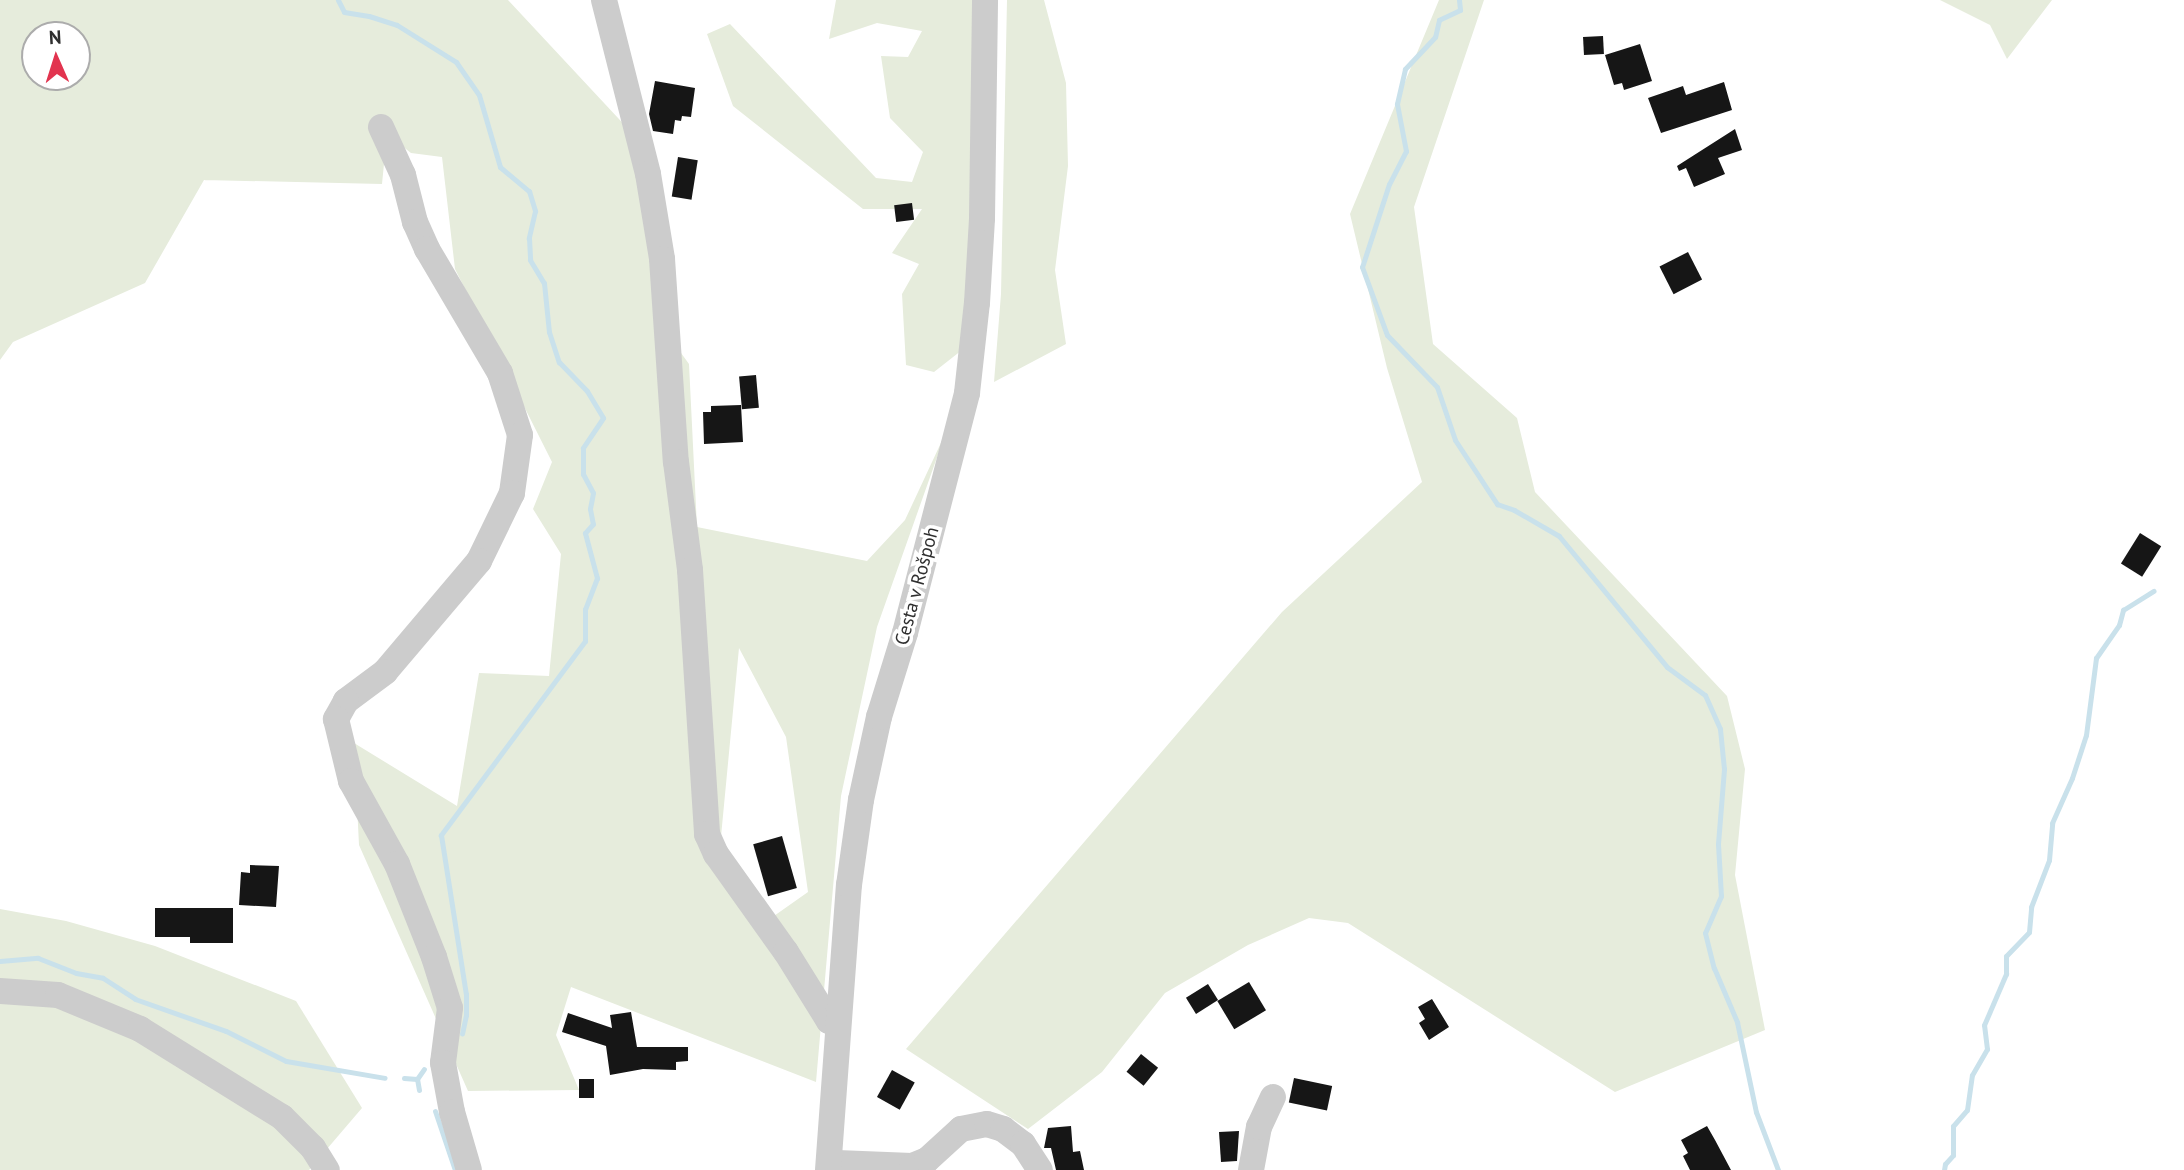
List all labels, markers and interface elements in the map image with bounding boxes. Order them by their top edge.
north arrow [21,21,91,91]
text: N [48,25,62,49]
street label: Cesta v Rošpoh [890,524,944,648]

